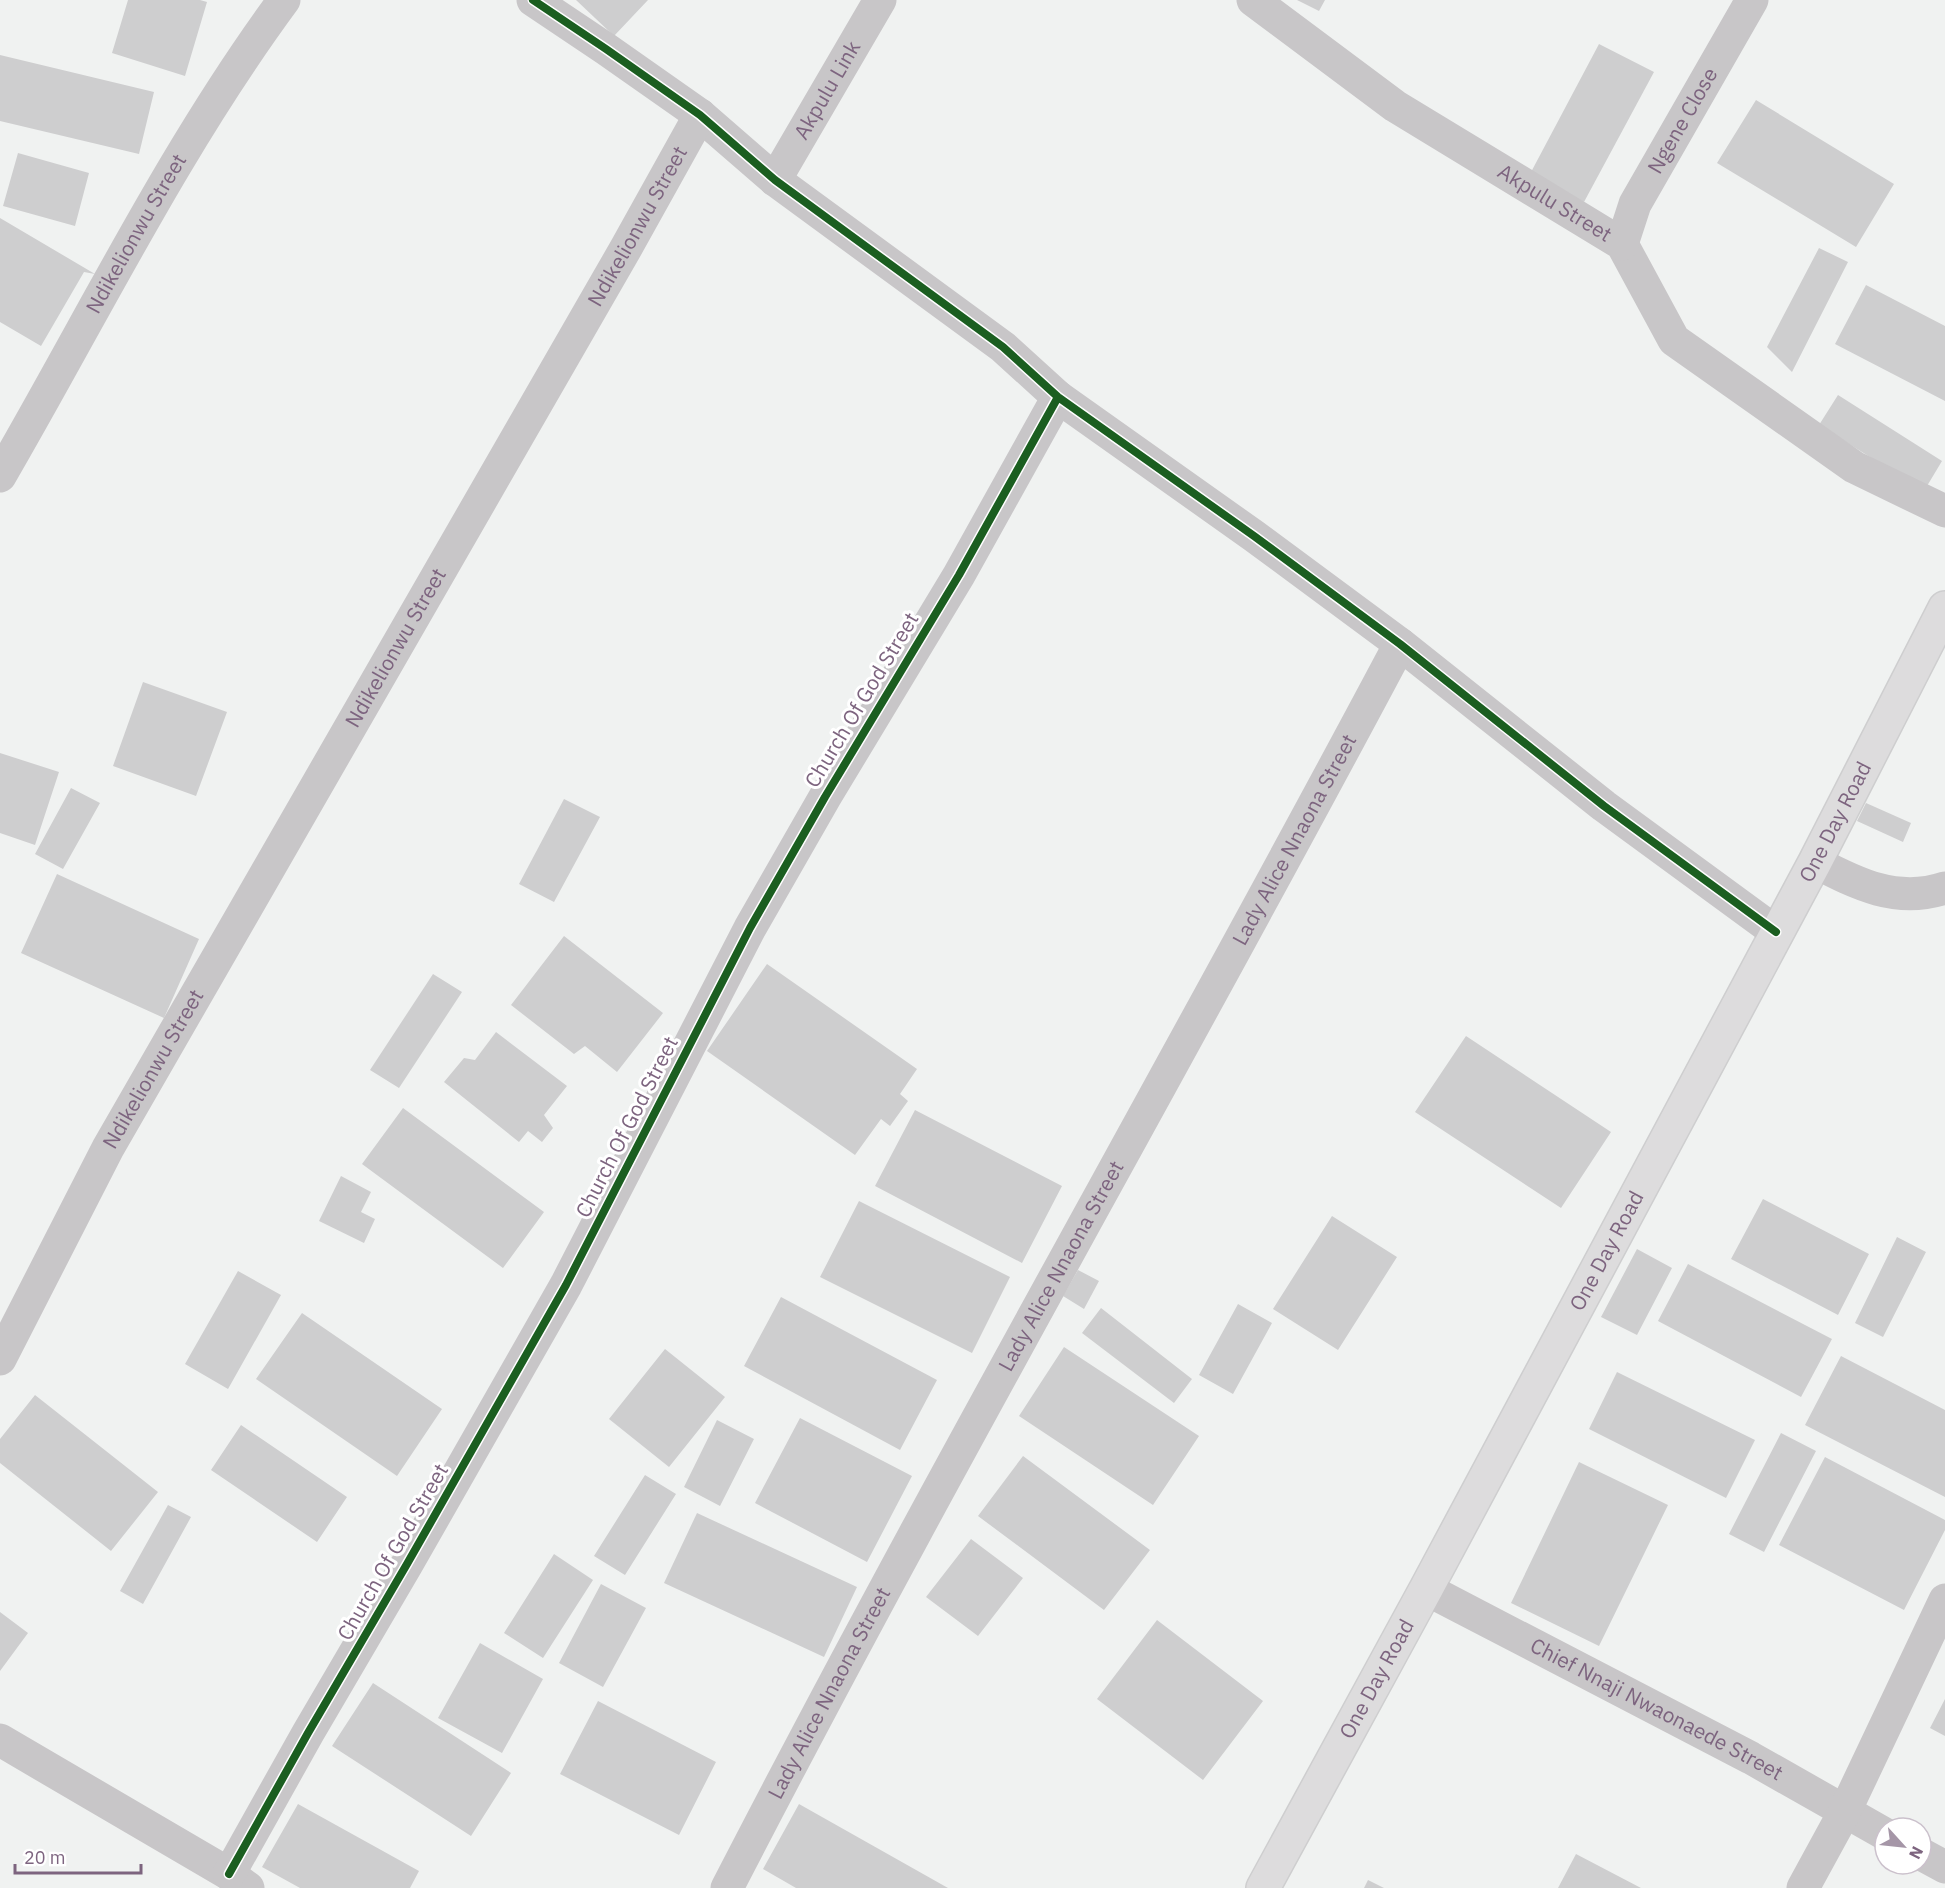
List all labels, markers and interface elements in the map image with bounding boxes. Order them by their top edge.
street label: Akpulu Link [787,35,866,144]
street label: Ngene Close [1640,62,1723,178]
street label: Ndikelionwu Street [580,141,693,311]
street label: Ndikelionwu Street [79,148,192,318]
street label: Akpulu Street [1493,157,1617,248]
street label: Ndikelionwu Street [338,563,452,732]
street label: Church Of God Street [798,607,925,792]
street label: Lady Alice Nnaona Street [1225,729,1362,950]
street label: One Day Road [1792,756,1877,887]
street label: Ndikelionwu Street [96,984,209,1154]
street label: Church Of God Street [568,1031,684,1222]
street label: Lady Alice Nnaona Street [991,1155,1130,1376]
street label: One Day Road [1562,1186,1650,1315]
street label: Church Of God Street [330,1458,454,1645]
street label: Lady Alice Nnaona Street [761,1582,896,1804]
street label: One Day Road [1332,1614,1420,1743]
street label: Chief Nnaji Nwaonaede Street [1526,1631,1788,1786]
north arrow [1873,1816,1933,1876]
scale bar [15,1837,141,1875]
text: N [1905,1843,1928,1863]
text: 20 m [24,1846,66,1869]

